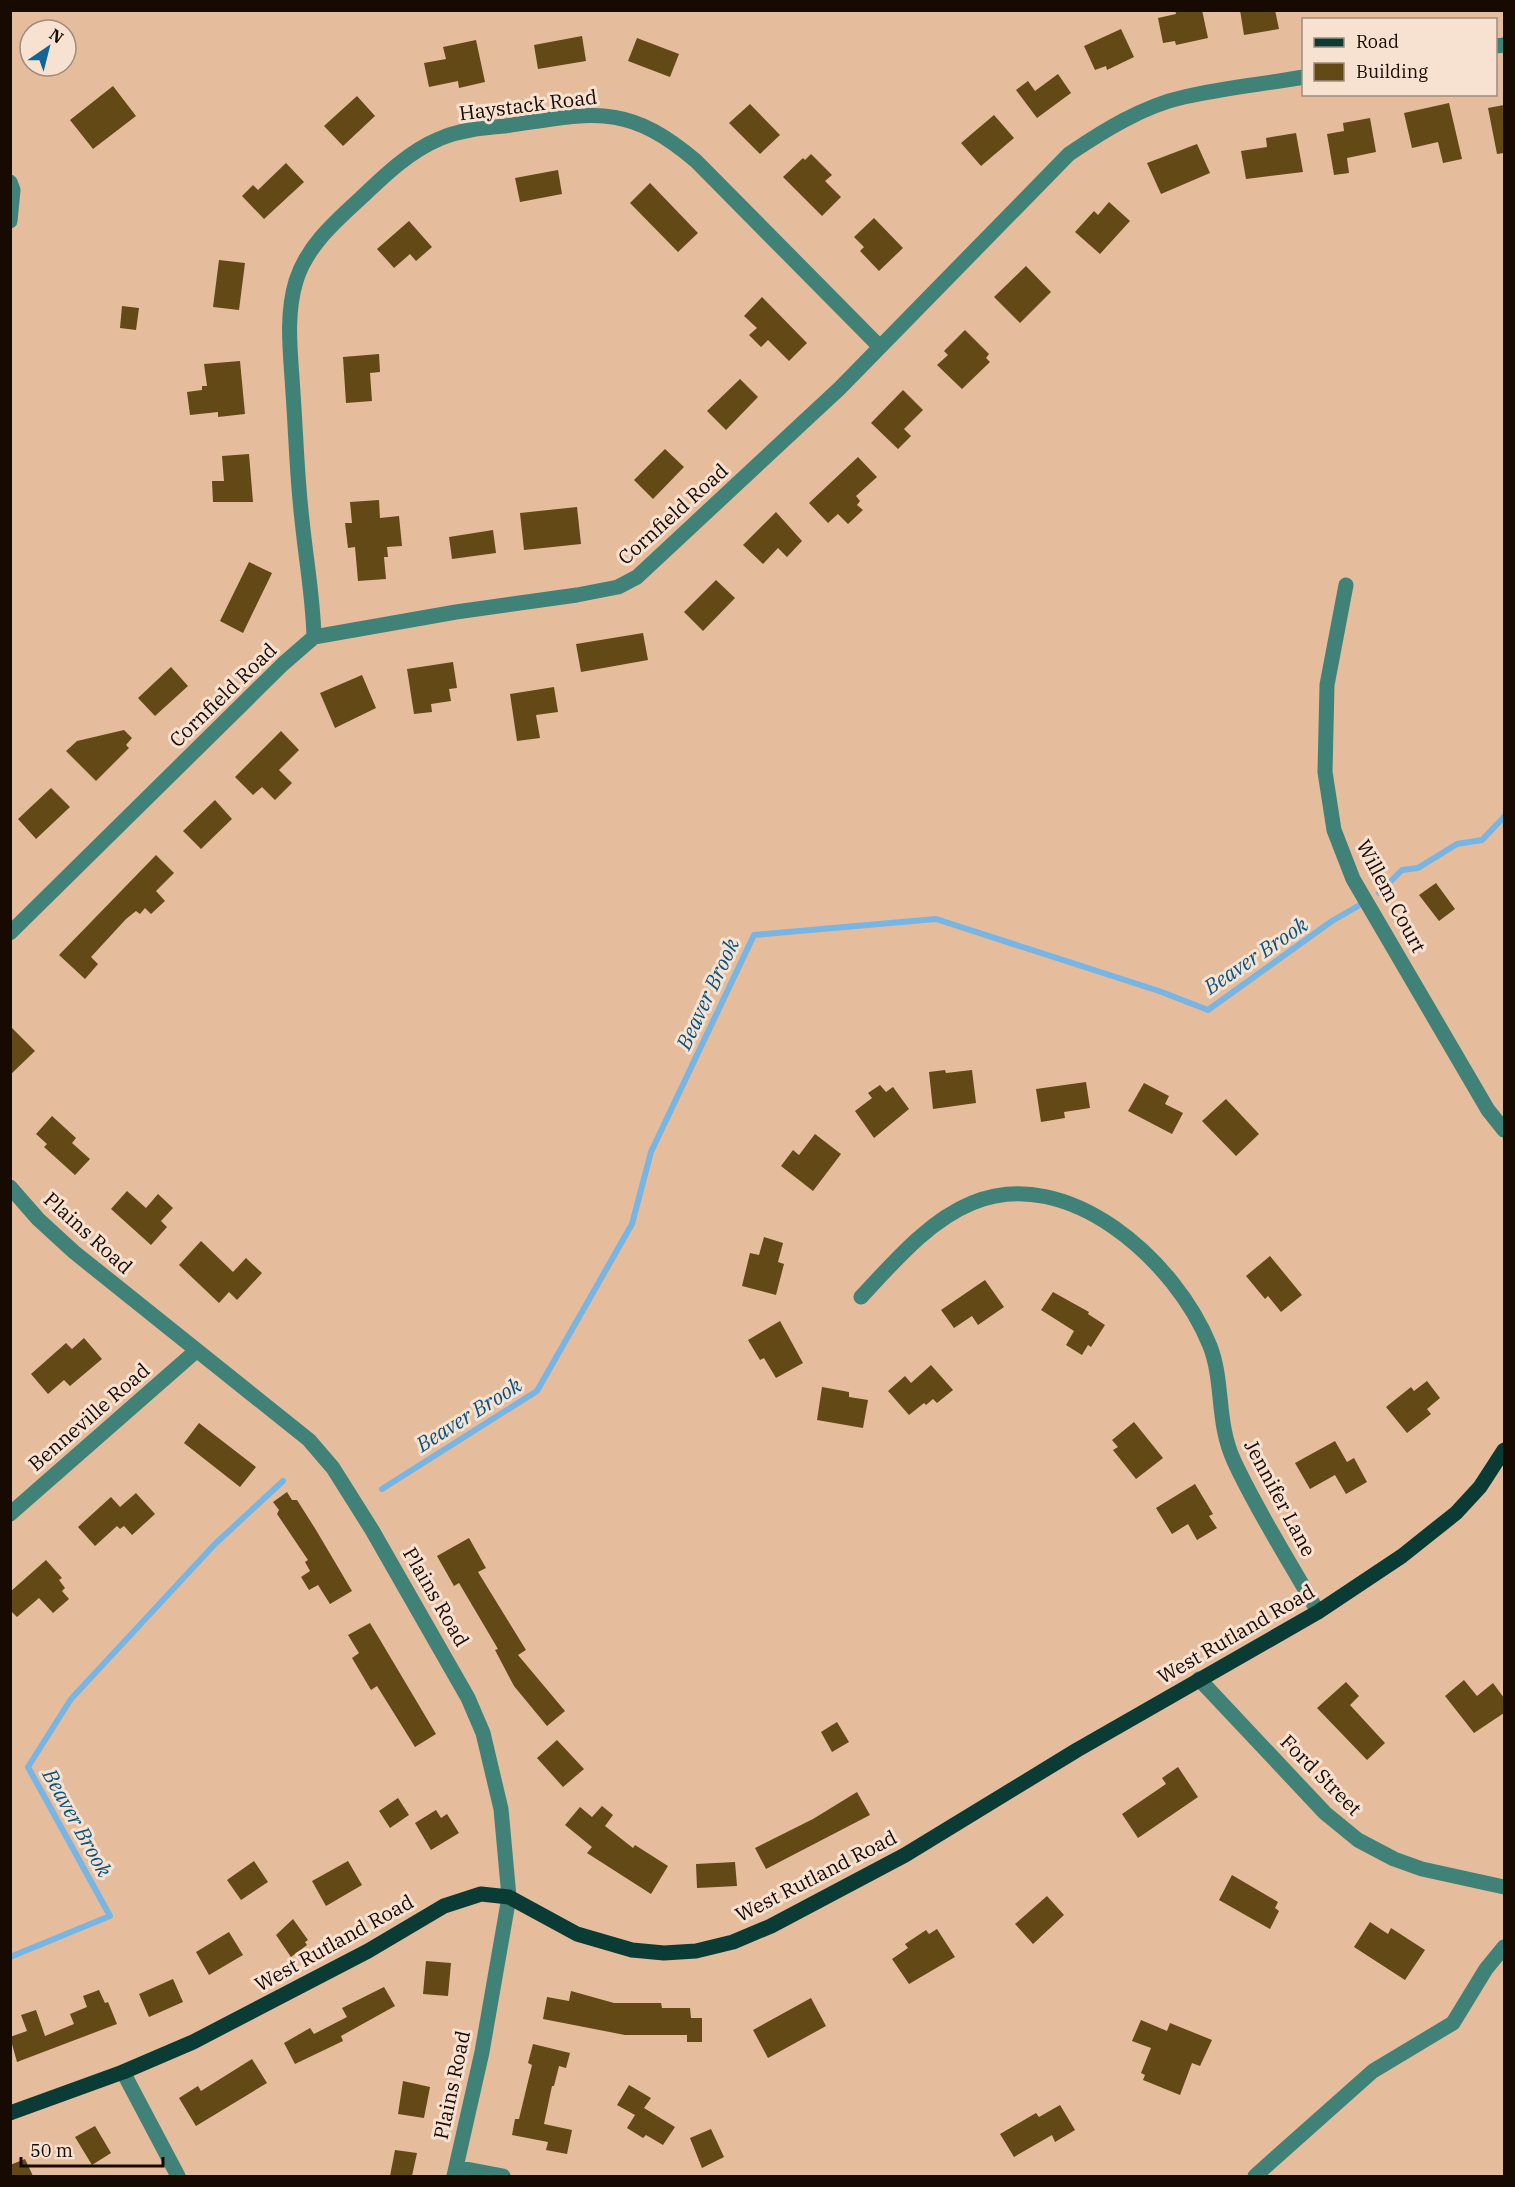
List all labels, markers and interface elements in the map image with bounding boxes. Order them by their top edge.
north arrow [18,18,78,78]
legend [1302,18,1497,96]
text: N [46,24,68,48]
text: Road [1356,30,1399,53]
text: Building [1356,60,1428,83]
street label: Haystack Road [457,83,599,126]
street label: Cornfield Road [612,457,734,570]
street label: Cornfield Road [163,636,282,753]
street label: Willem Court [1350,835,1433,957]
water label: Beaver Brook [1197,910,1314,1001]
water label: Beaver Brook [669,933,745,1055]
street label: Plains Road [38,1186,138,1280]
street label: Benneville Road [22,1356,155,1477]
water label: Beaver Brook [409,1370,527,1458]
street label: Jennifer Lane [1238,1435,1323,1561]
street label: Plains Road [397,1542,476,1651]
street label: West Rutland Road [1152,1578,1319,1690]
street label: Ford Street [1275,1728,1368,1821]
water label: Beaver Brook [36,1762,120,1882]
street label: West Rutland Road [731,1823,901,1928]
street label: West Rutland Road [250,1888,418,1997]
street label: Plains Road [427,2028,476,2142]
scale bar [21,2130,164,2168]
text: 50 m [30,2139,73,2162]

